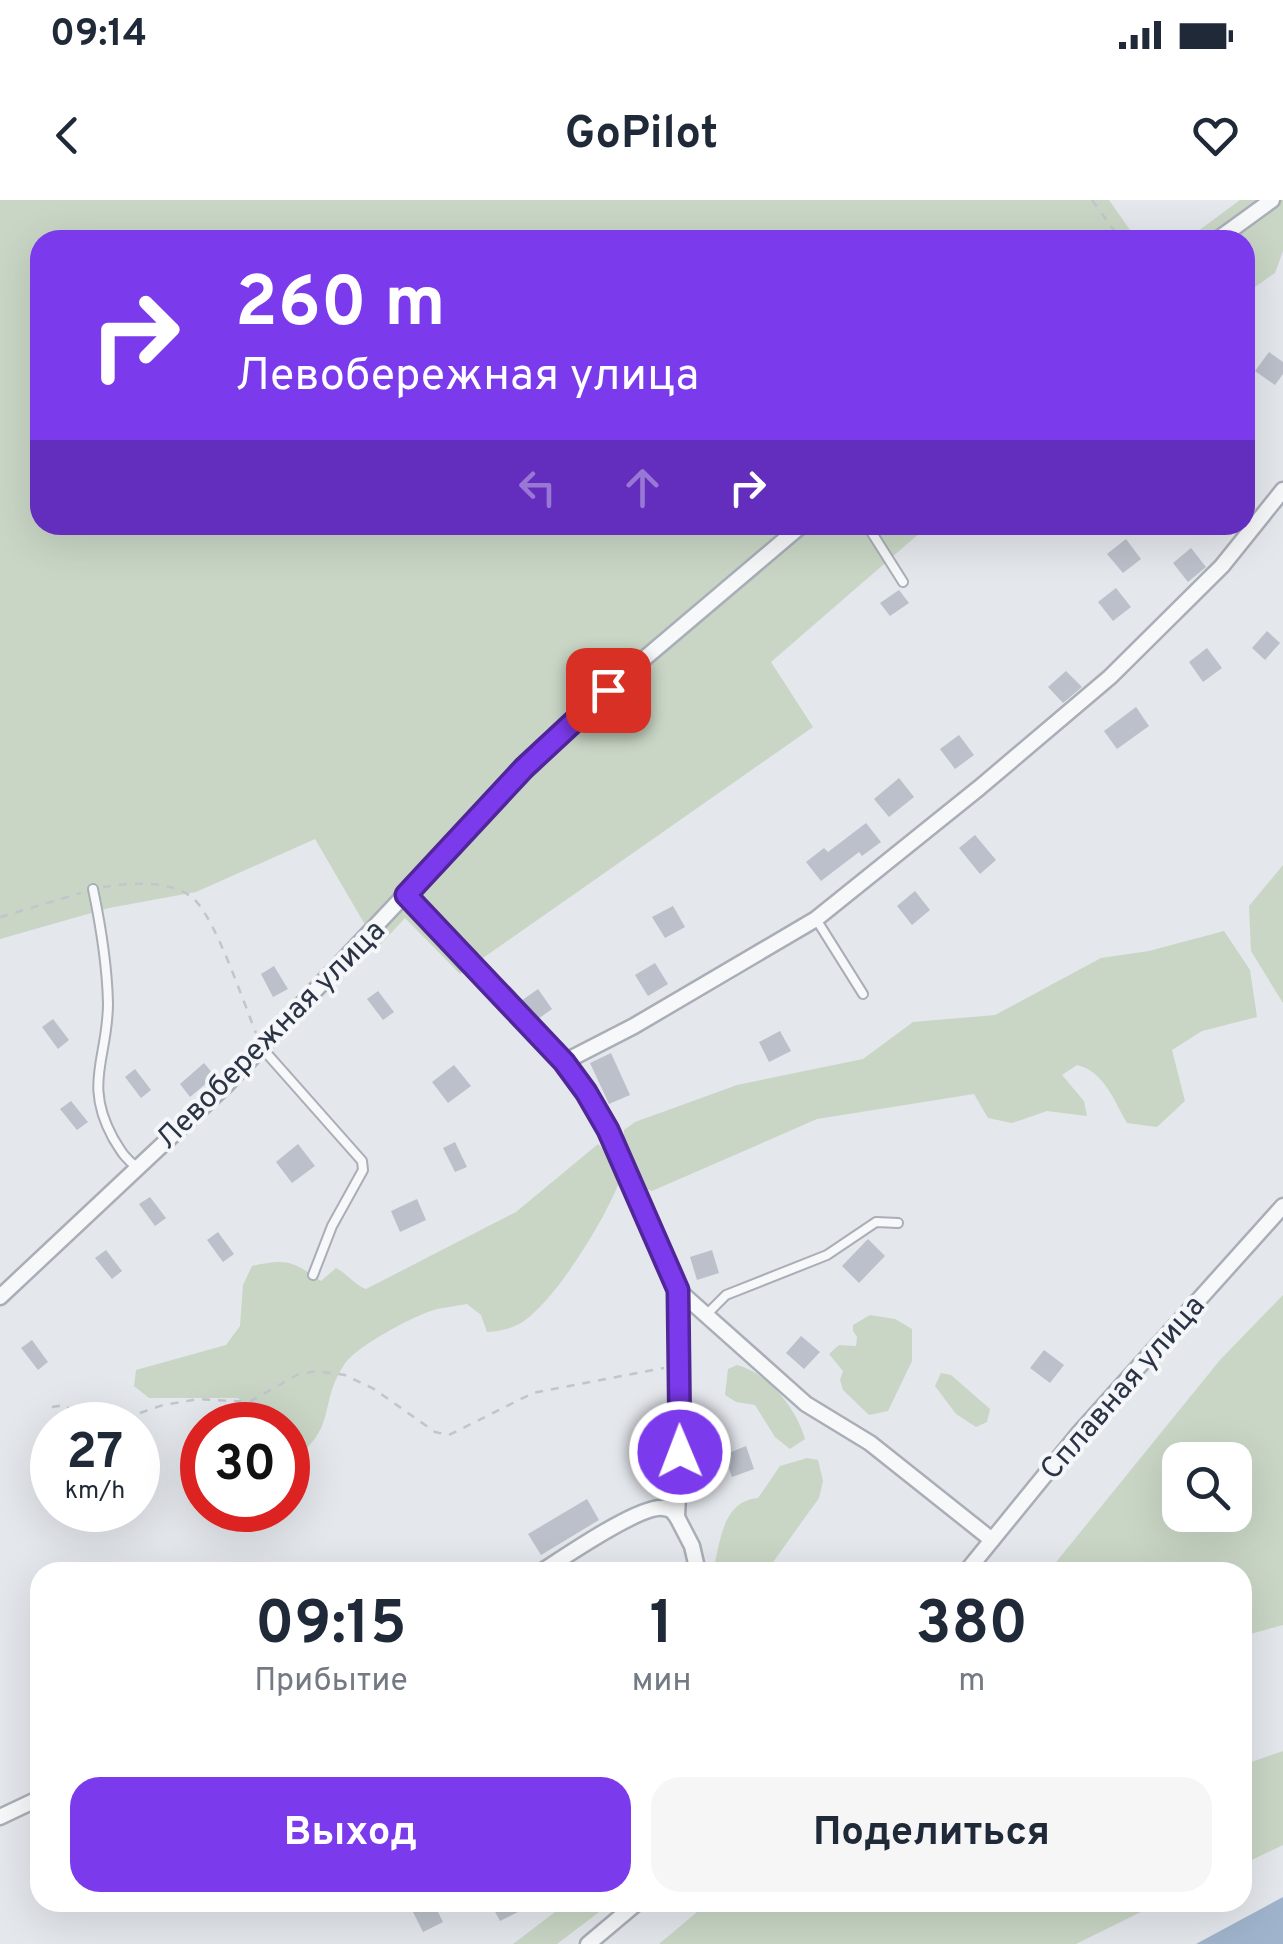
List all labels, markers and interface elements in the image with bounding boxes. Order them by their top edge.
text: 09:14 [50,11,147,60]
text: GoPilot [565,107,718,164]
icon: back [40,108,95,163]
icon: heart [1188,108,1243,163]
text: 260 m [235,262,446,351]
icon: right [70,270,200,400]
text: Левобережная улица [235,349,699,406]
icon: left [510,460,565,515]
icon: ahead [615,460,670,515]
icon: right [720,460,775,515]
pin [566,648,651,733]
icon: arrive [581,663,636,718]
street label: Левобережная улица [149,913,394,1158]
street label: Сплавная улица [1034,1289,1214,1488]
position arrow [628,1400,732,1504]
speed limit sign: 30 [180,1402,310,1532]
text: 27 [67,1423,123,1486]
map controls [1162,1442,1252,1532]
button: search [1162,1442,1252,1532]
text: km/h [65,1476,125,1508]
text: 09:15 [255,1589,407,1665]
text: 1 [650,1589,674,1665]
text: 380 [916,1589,1028,1665]
text: Прибытие [254,1662,408,1702]
text: мин [632,1662,691,1702]
text: m [958,1662,985,1702]
button: Выход [70,1777,631,1892]
button: Поделиться [651,1777,1212,1892]

